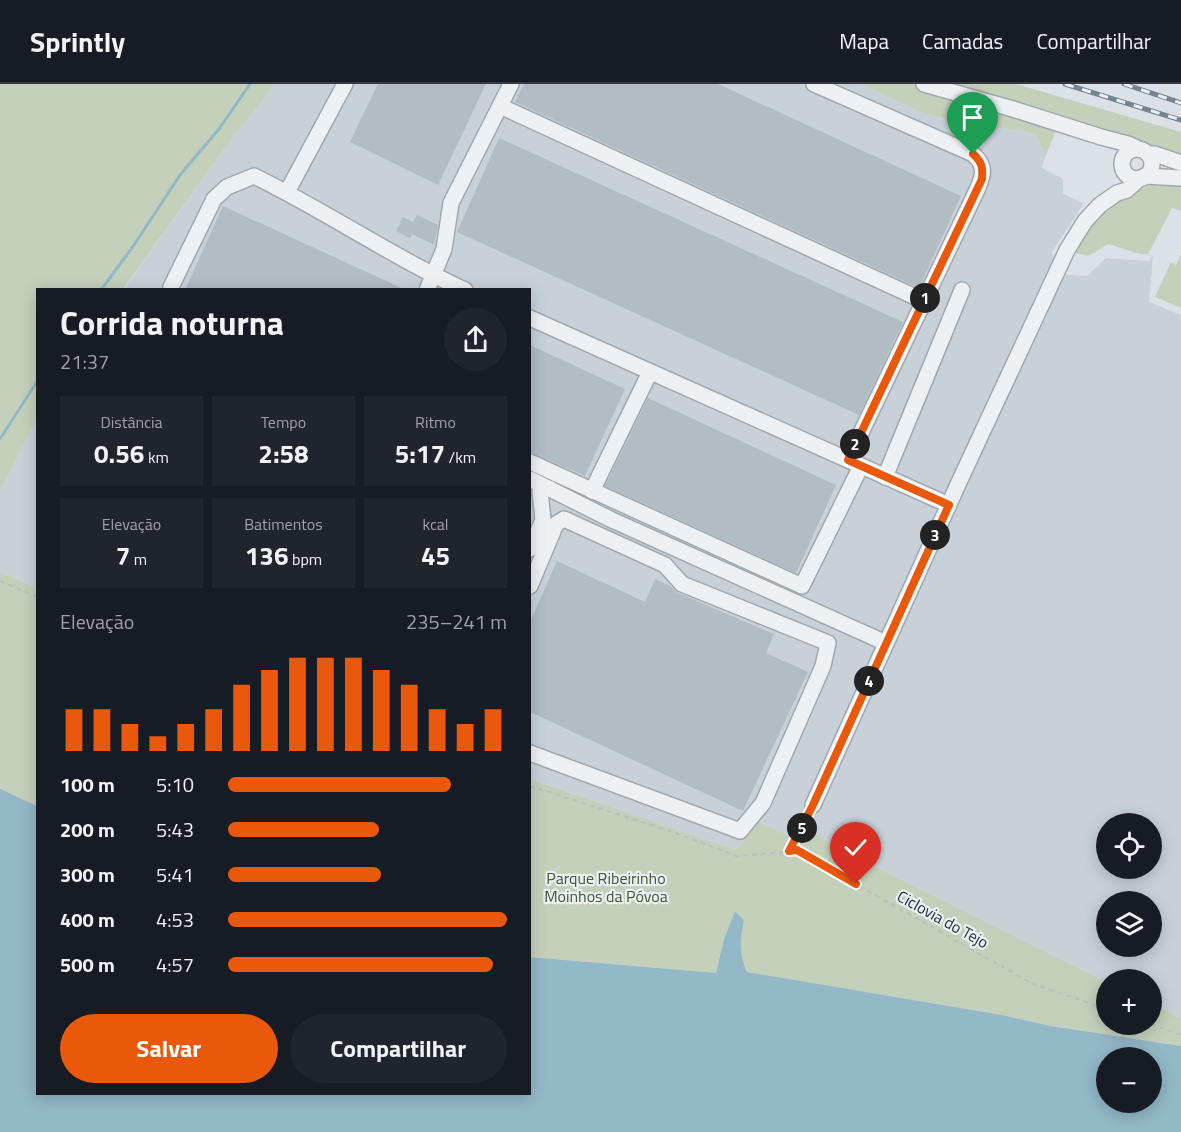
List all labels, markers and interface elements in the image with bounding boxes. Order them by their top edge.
text: Sprintly [30,20,125,63]
text: Mapa [839,25,889,57]
text: Camadas [922,25,1003,57]
text: Compartilhar [1036,25,1151,57]
pin [947,92,998,154]
icon: arrive [956,101,989,134]
pin: 1 [910,283,940,313]
text: 1 [921,286,929,310]
text: Corrida noturna [60,298,284,348]
button: share [444,308,507,371]
text: 21:37 [60,346,109,377]
text: Distância [101,410,162,434]
text: Tempo [261,410,306,434]
text: Ritmo [415,410,456,434]
pin: 2 [840,429,870,459]
text: 2 [851,432,859,456]
text: 0.56 [94,434,144,473]
text: 2:58 [258,434,309,473]
text: 5:17 [395,434,445,473]
text: km [144,445,169,469]
text: /km [445,445,476,469]
text: Elevação [102,512,161,536]
text: Batimentos [244,512,323,536]
text: kcal [422,512,449,536]
pin: 3 [920,520,950,550]
text: 3 [931,523,939,547]
text: 7 [116,536,130,575]
text: 136 [245,536,288,575]
text: 45 [421,536,450,575]
text: m [130,547,147,571]
text: bpm [288,547,322,571]
text: Elevação [60,606,134,637]
text: 235–241 m [406,606,507,637]
pin: 4 [854,666,884,696]
text: 4 [865,669,873,693]
text: 100 m [60,769,115,800]
text: 5:10 [156,769,194,800]
pin: 5 [787,813,817,843]
map controls [1096,813,1162,1113]
button: locate [1096,813,1162,879]
text: 200 m [60,814,115,845]
text: 5:43 [156,814,194,845]
text: 5 [798,816,806,840]
pin [830,822,881,884]
icon: check [839,831,872,864]
text: 300 m [60,859,115,890]
text: 5:41 [156,859,194,890]
park label: Parque Ribeirinho Moinhos da Póvoa [544,866,668,908]
street label: Ciclovia do Tejo [893,884,993,954]
button: layers [1096,891,1162,957]
text: 400 m [60,904,115,935]
text: 4:53 [156,904,194,935]
text: 500 m [60,949,115,980]
text: 4:57 [156,949,194,980]
button: + [1096,969,1162,1035]
button: Salvar [60,1014,278,1083]
button: Compartilhar [290,1014,507,1083]
button: − [1096,1047,1162,1113]

